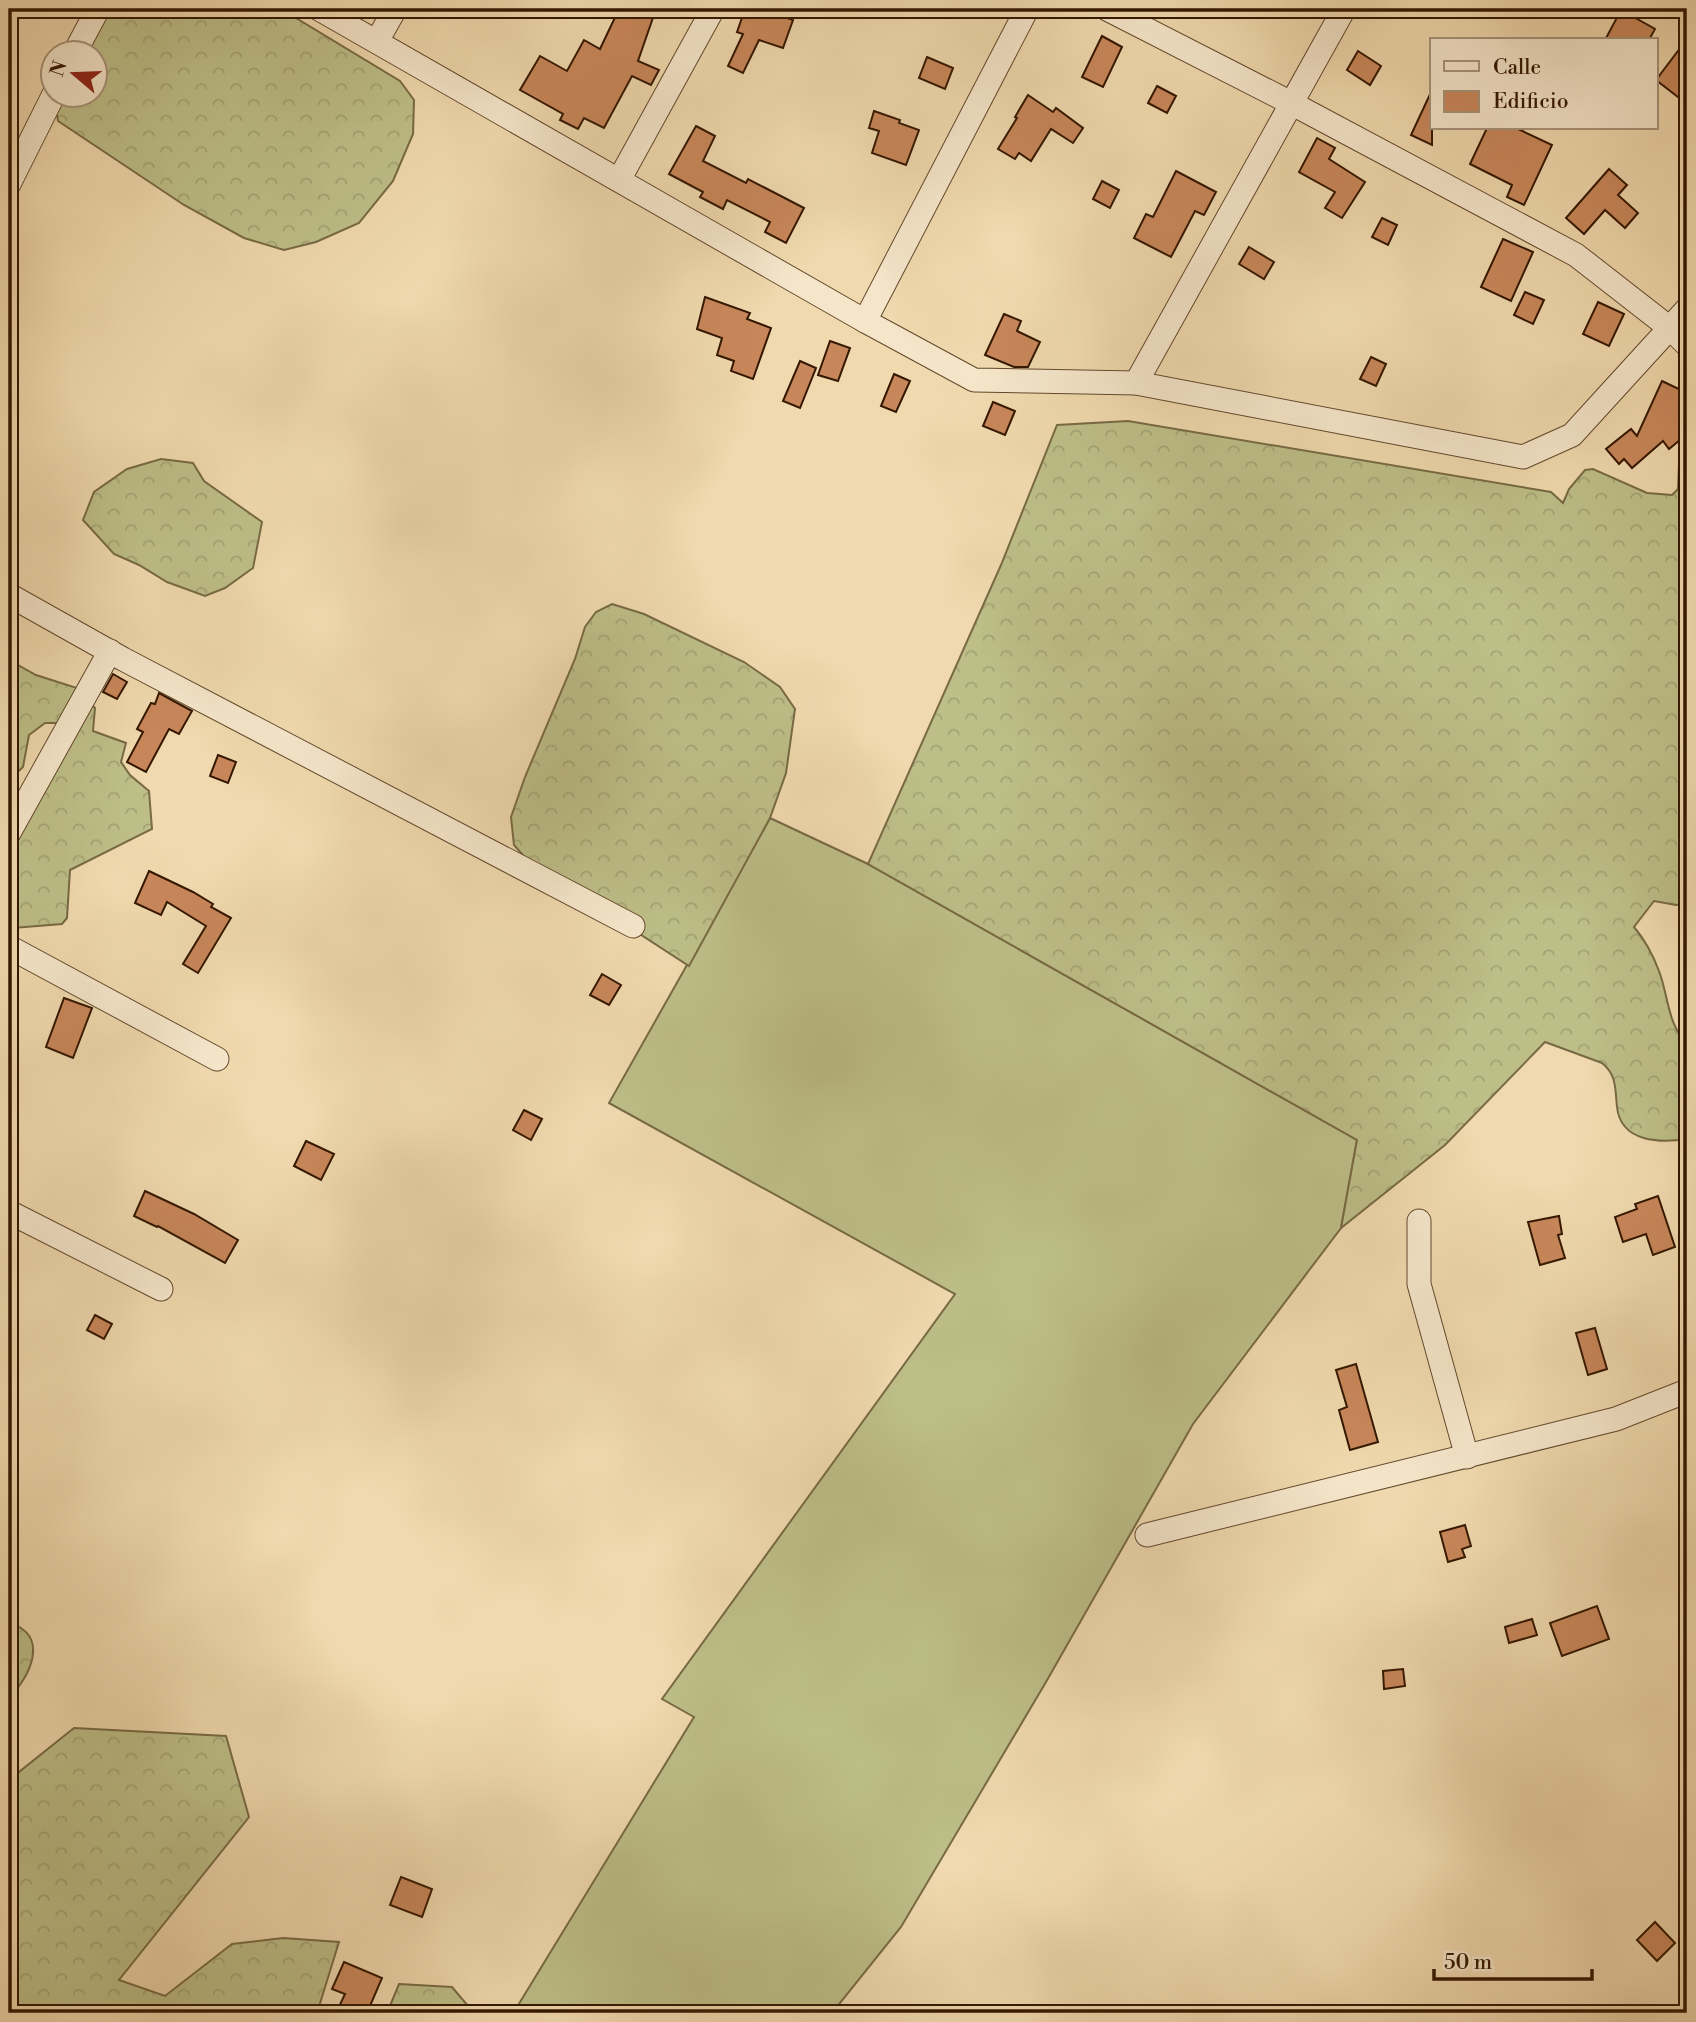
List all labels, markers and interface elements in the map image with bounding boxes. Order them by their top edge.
north arrow [38,38,108,108]
legend [1430,38,1658,130]
text: Calle [1493,55,1541,81]
text: N [45,58,73,80]
text: Edificio [1493,89,1569,115]
scale bar [1434,1938,1591,1982]
text: 50 m [1444,1950,1492,1976]

